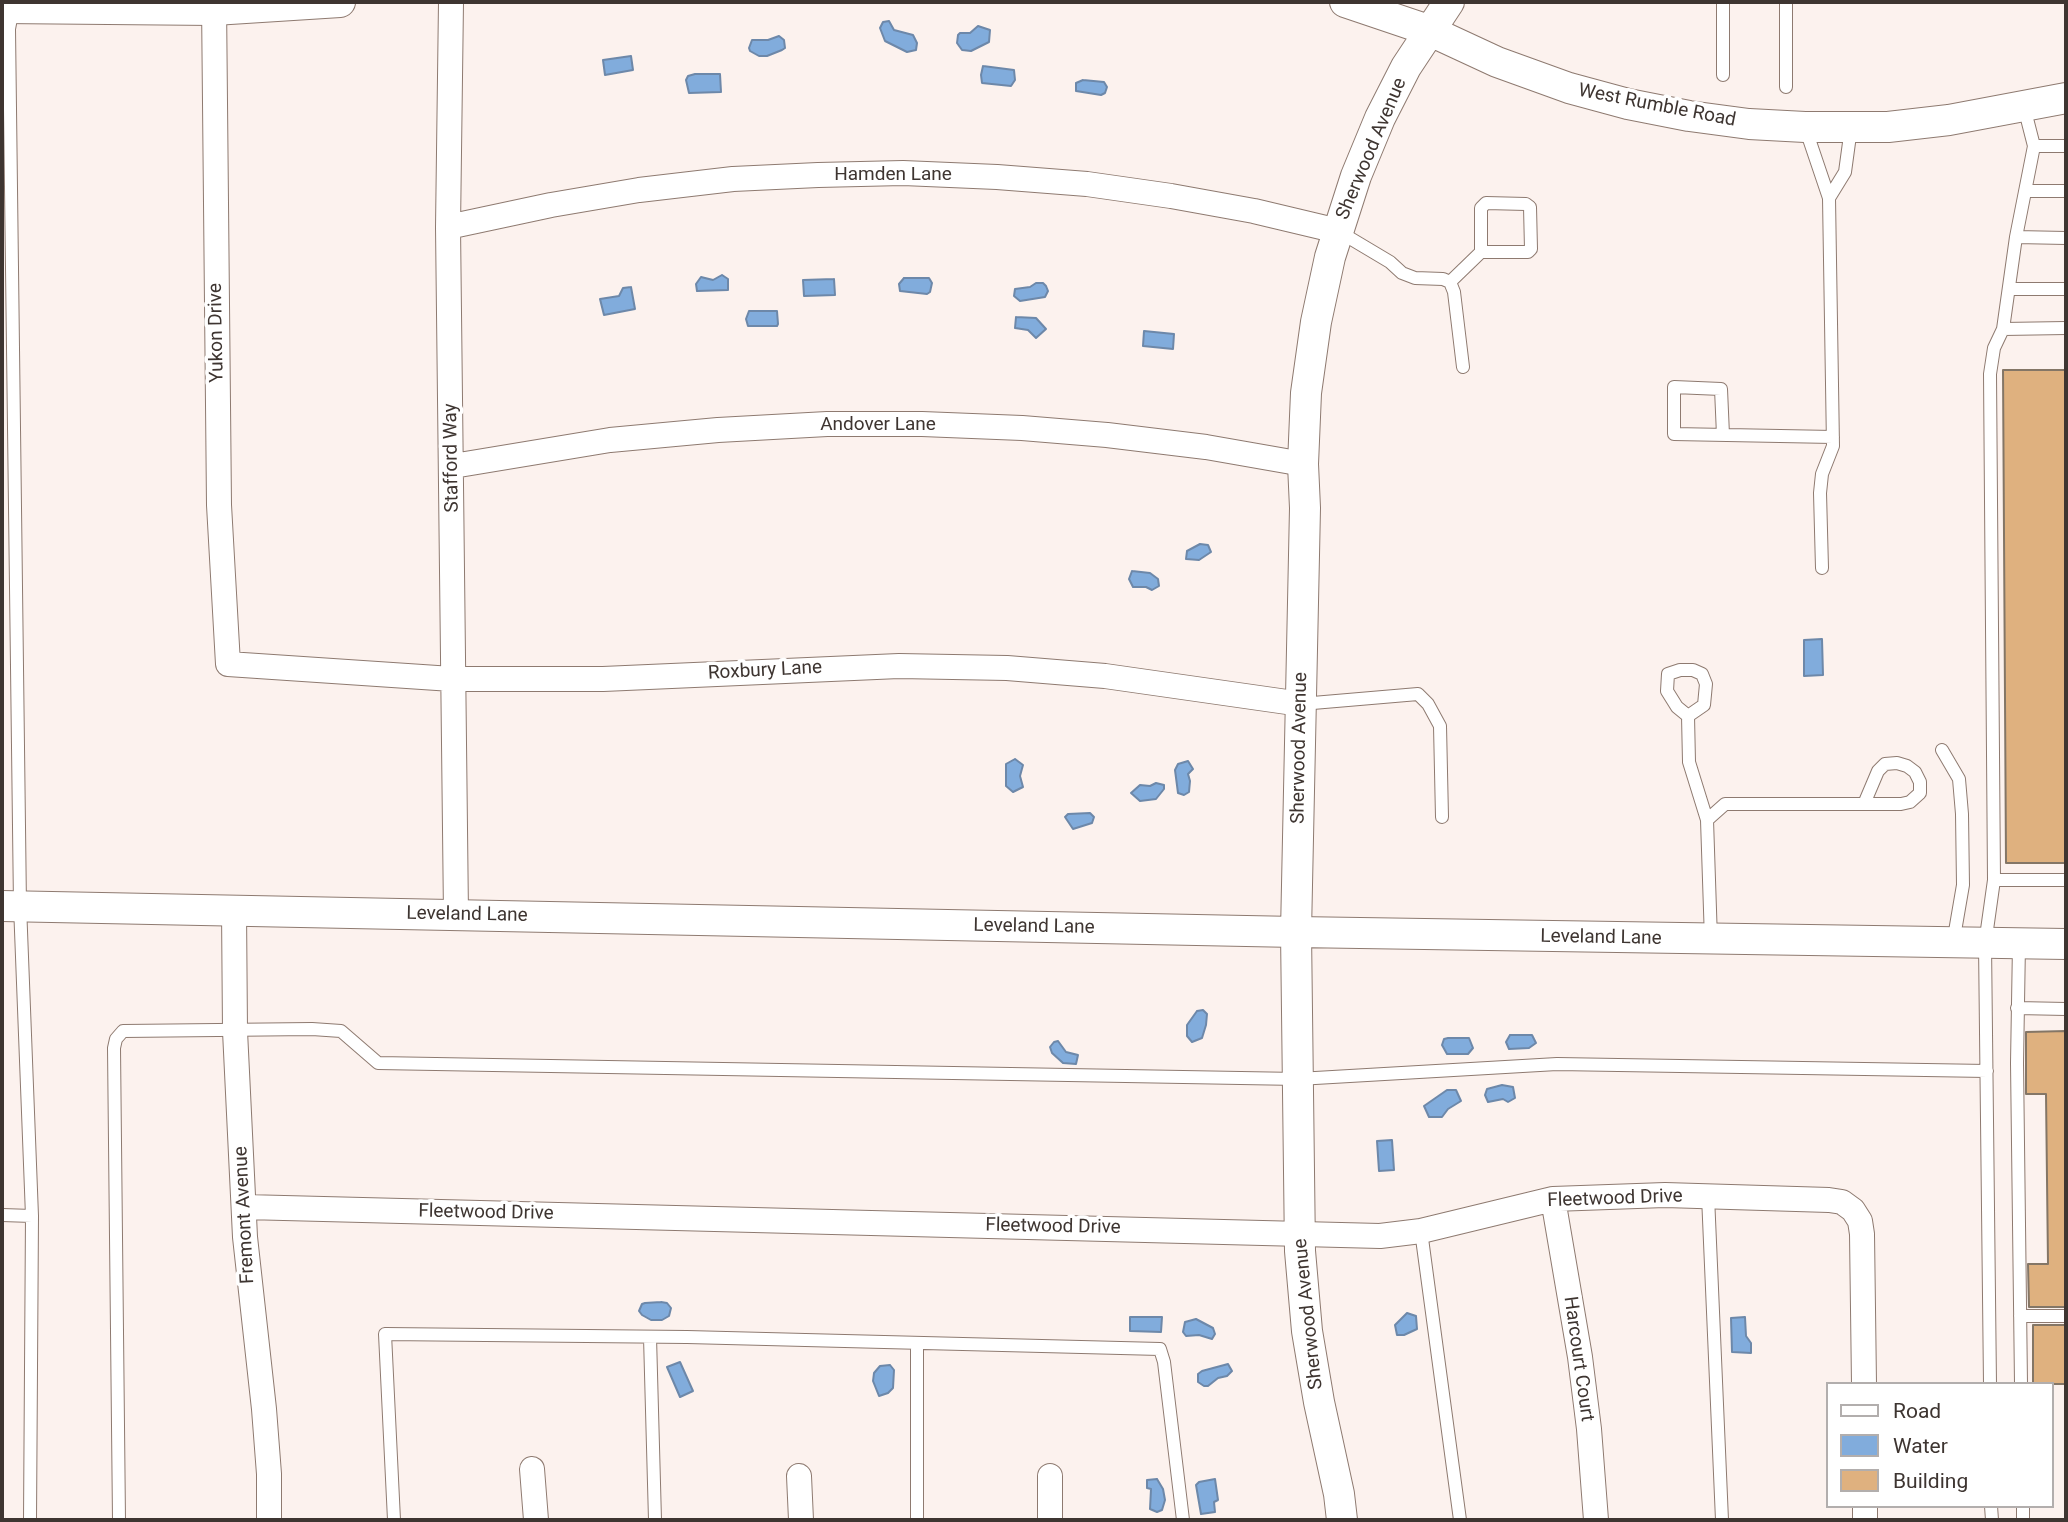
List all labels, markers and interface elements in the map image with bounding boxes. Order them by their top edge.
street label: Sherwood Avenue [1332,75,1412,223]
street label: West Rumble Road [1576,80,1738,132]
street label: Hamden Lane [834,164,952,186]
street label: Yukon Drive [205,283,229,383]
street label: Stafford Way [440,403,464,513]
street label: Andover Lane [820,414,936,436]
street label: Roxbury Lane [707,657,823,685]
street label: Sherwood Avenue [1287,672,1313,824]
street label: Leveland Lane [406,903,528,927]
street label: Leveland Lane [973,915,1095,939]
street label: Leveland Lane [1540,926,1662,950]
street label: Fremont Avenue [230,1146,260,1284]
street label: Fleetwood Drive [1547,1185,1683,1213]
street label: Fleetwood Drive [418,1200,554,1226]
street label: Fleetwood Drive [985,1214,1121,1240]
street label: Sherwood Avenue [1290,1237,1328,1391]
street label: Harcourt Court [1558,1295,1598,1423]
legend [1826,1382,2054,1508]
text: Road [1893,1399,1941,1423]
text: Water [1893,1434,1948,1458]
text: Building [1893,1469,1968,1493]

